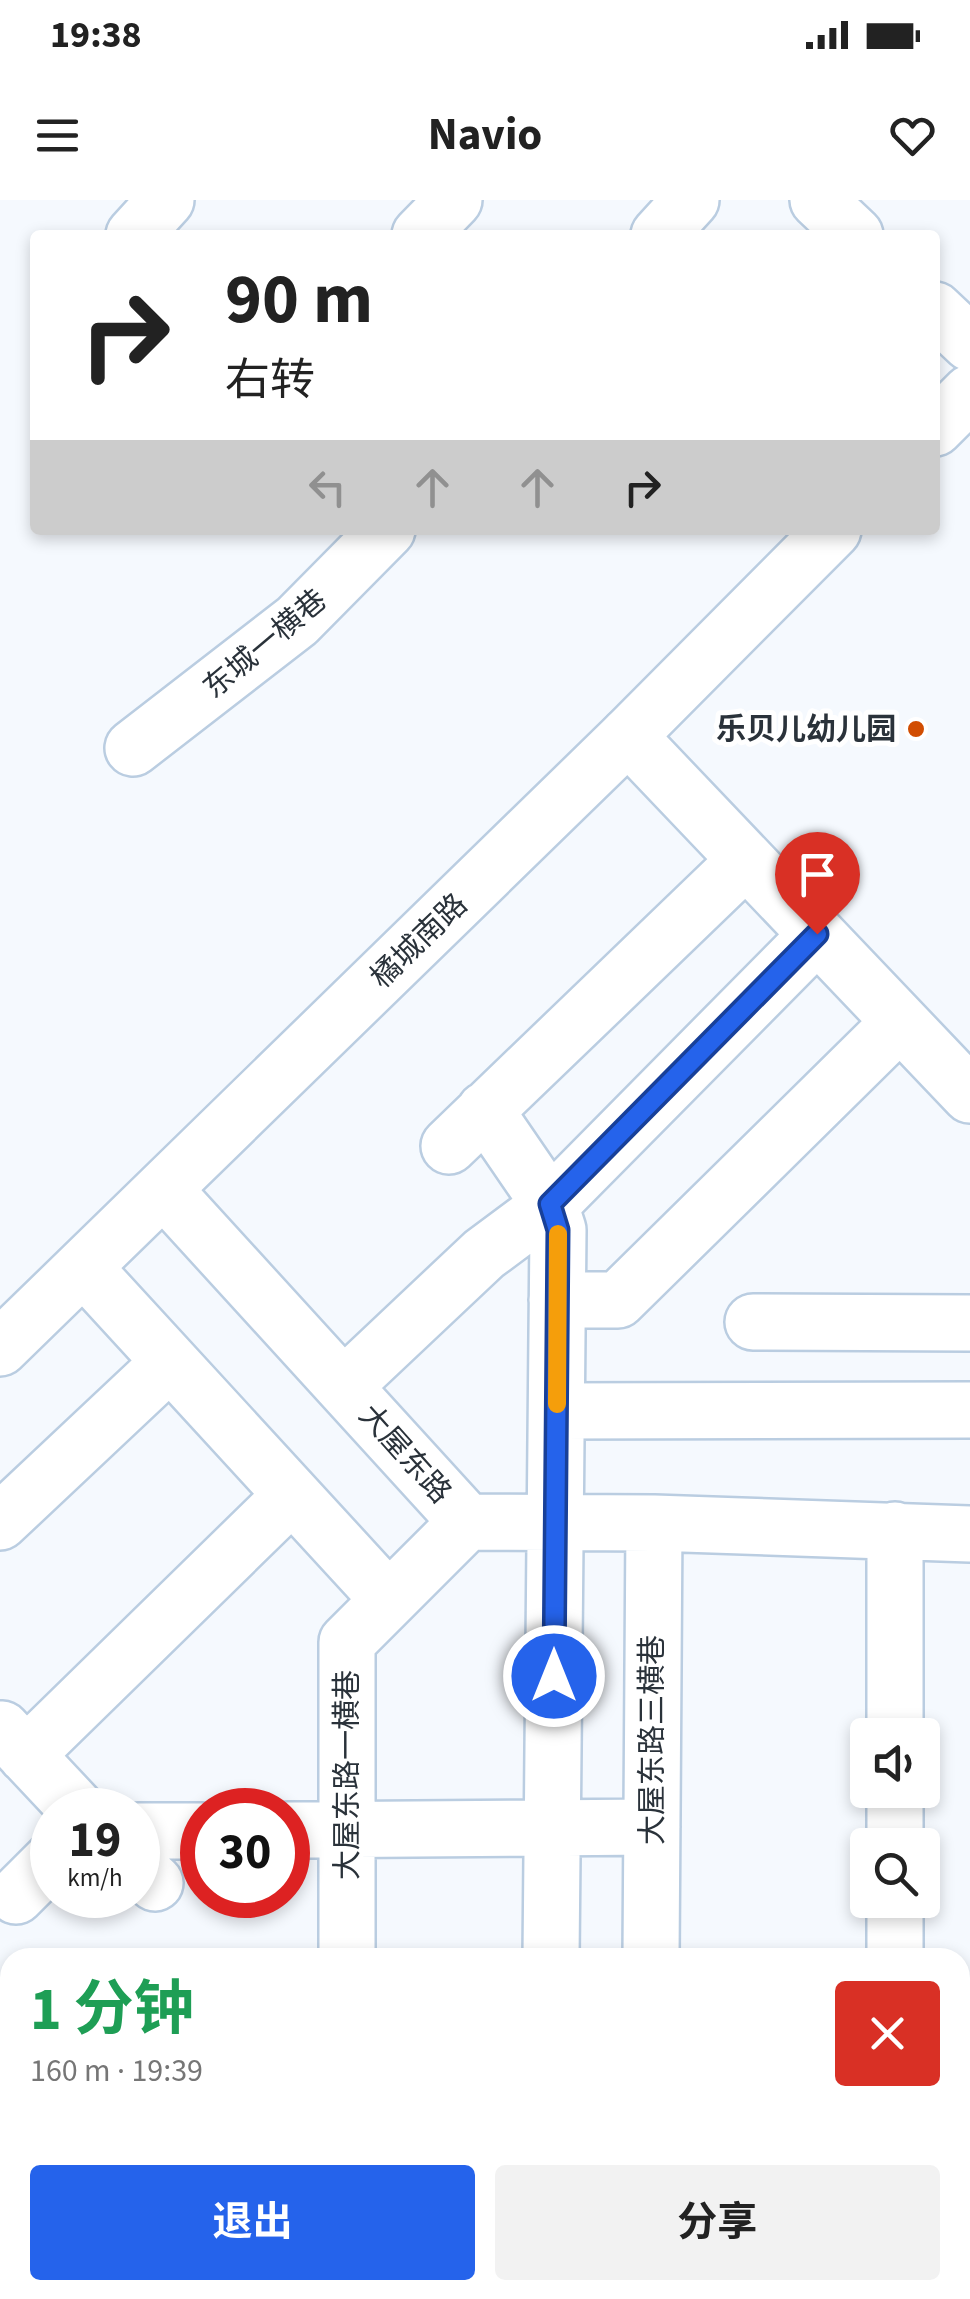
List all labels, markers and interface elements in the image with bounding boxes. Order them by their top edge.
text: 19:38 [50,8,142,62]
text: Navio [428,103,542,167]
icon: menu [30,108,85,163]
icon: heart [885,108,940,163]
text: 90 m [225,250,373,350]
icon: right [60,270,190,400]
text: 右转 [225,349,315,413]
icon: left [300,460,355,515]
icon: ahead [405,460,460,515]
icon: ahead [510,460,565,515]
icon: right [615,460,670,515]
street label: 东城一横巷 [194,579,336,709]
place label: 乐贝儿幼儿园 [716,708,896,751]
marker: 乐贝儿幼儿园 [905,718,927,740]
pin [775,832,860,935]
icon: arrive [790,847,845,902]
street label: 橘城南路 [361,884,477,998]
street label: 大屋东路 [349,1395,461,1513]
position arrow [502,1624,606,1728]
street label: 大屋东路三横巷 [631,1635,674,1845]
street label: 大屋东路一横巷 [326,1670,369,1880]
map controls [850,1718,940,1918]
button: sound [850,1718,940,1808]
speed limit sign: 30 [180,1788,310,1918]
text: 19 [69,1805,121,1876]
button: search [850,1828,940,1918]
text: km/h [67,1860,123,1896]
text: 1 分钟 [30,1968,194,2053]
button: close [835,1981,940,2086]
text: 160 m · 19:39 [30,2048,203,2094]
button: 退出 [30,2165,475,2280]
button: 分享 [495,2165,940,2280]

